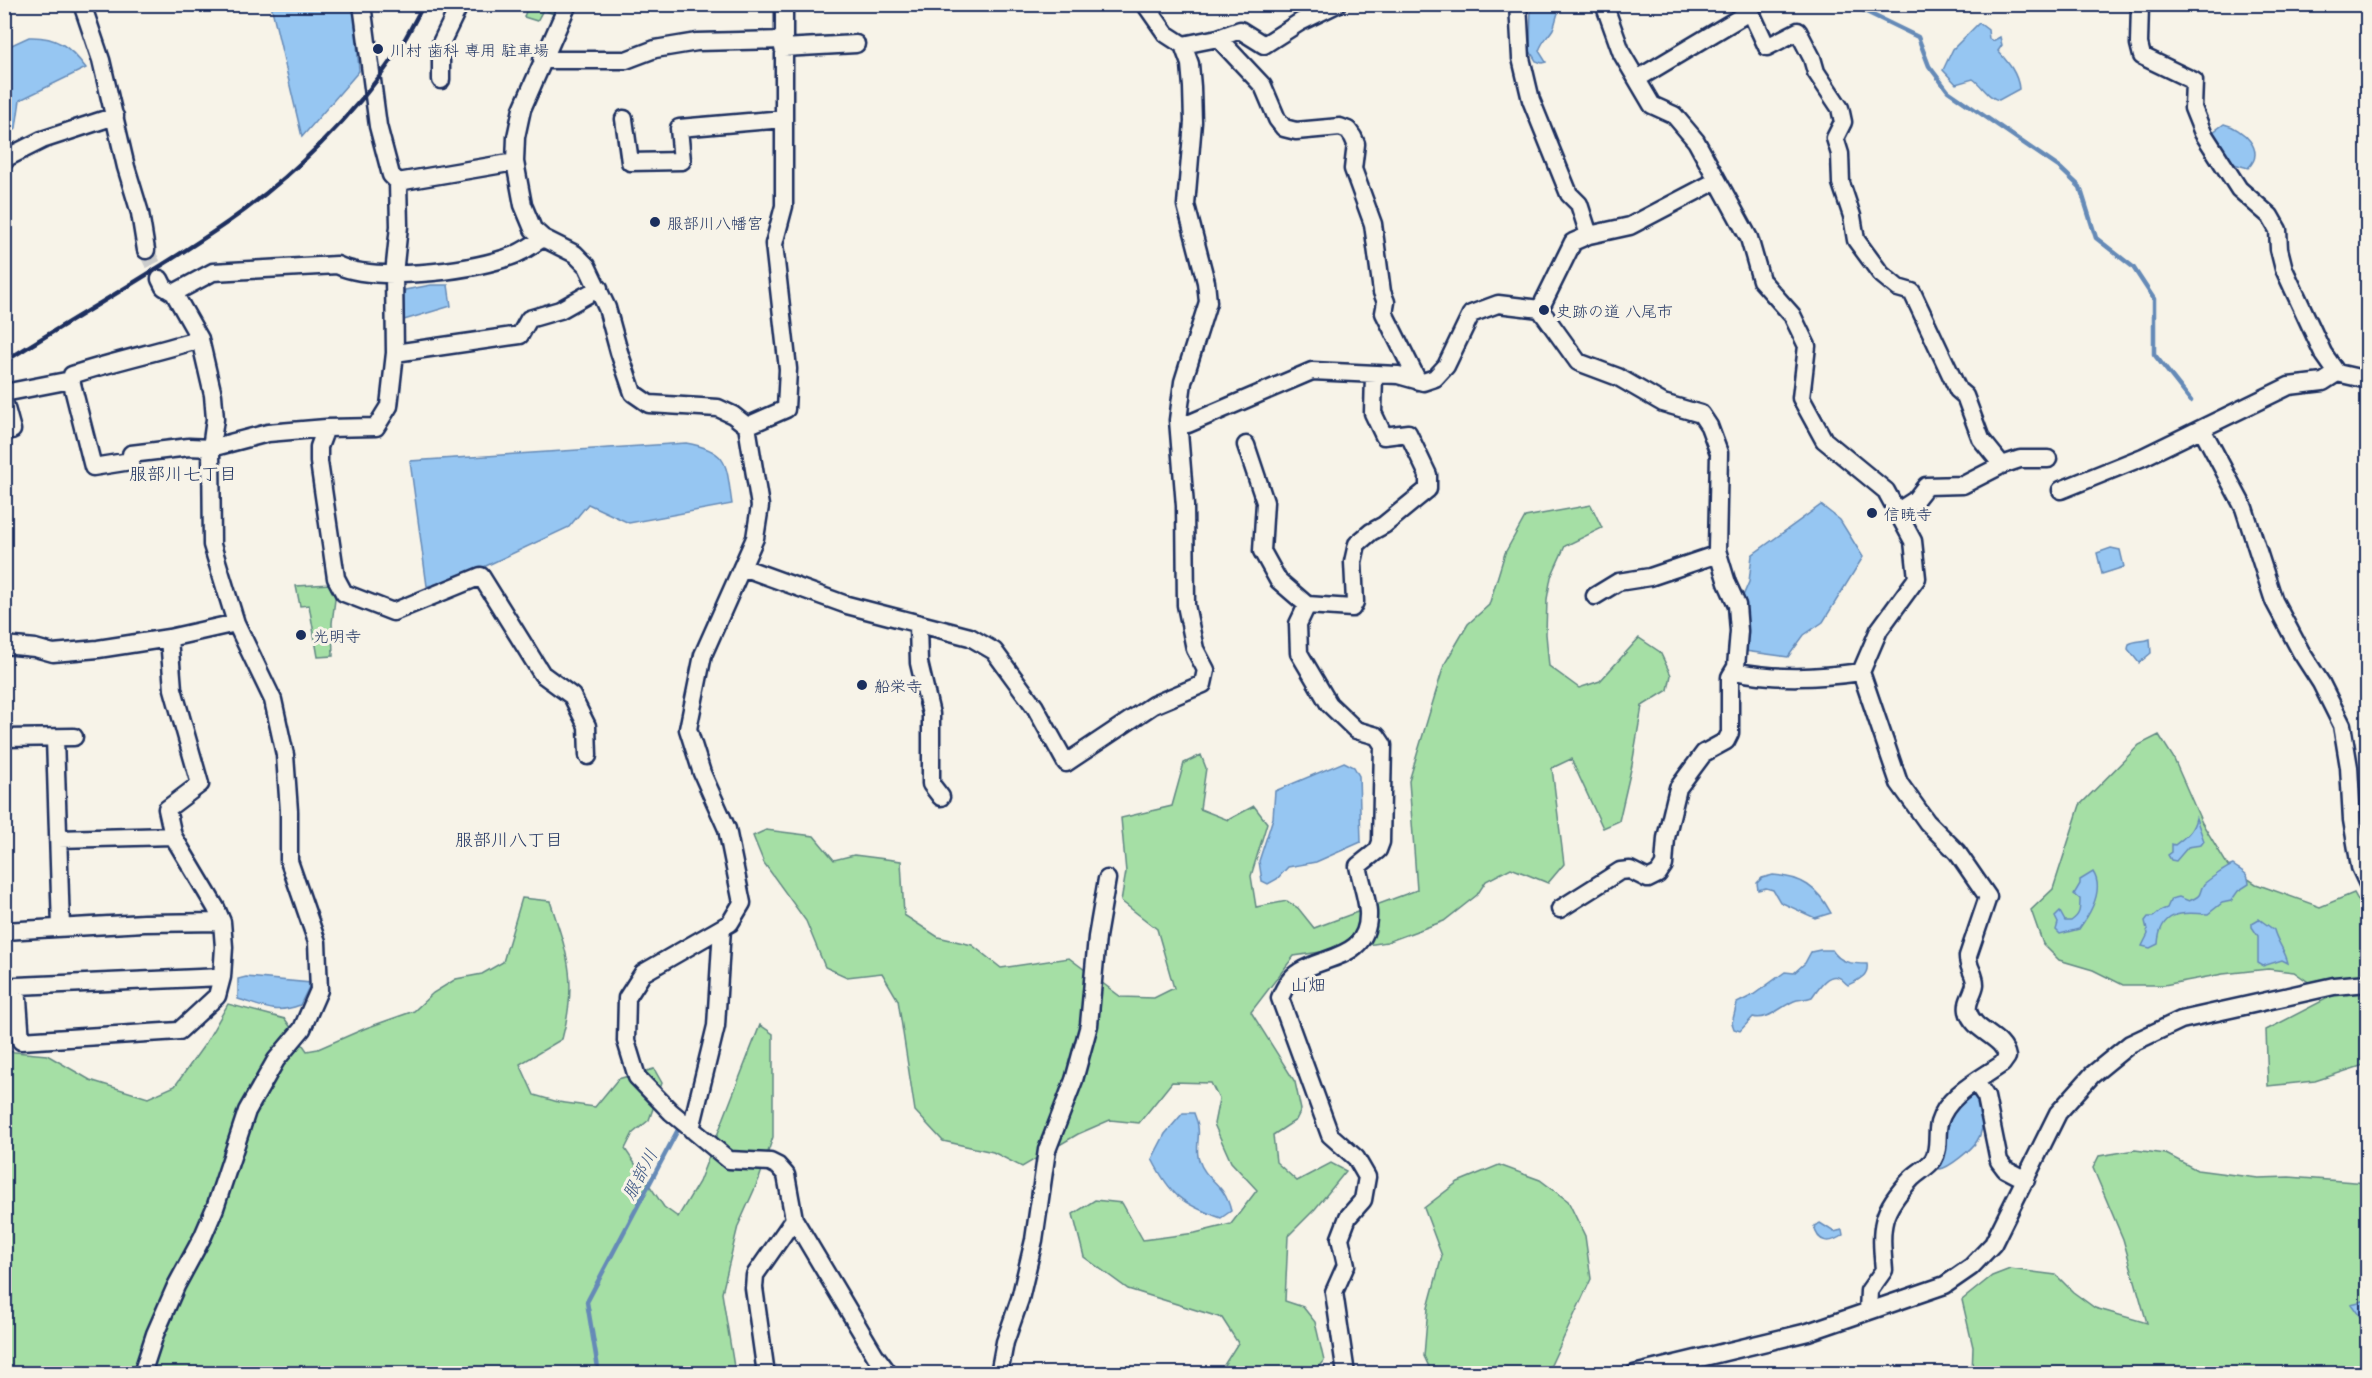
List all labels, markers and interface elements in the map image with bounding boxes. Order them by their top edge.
place label: 川村 歯科 専用 駐車場 [390,39,549,60]
marker: 川村 歯科 専用 駐車場 [371,42,385,56]
place label: 服部川八幡宮 [667,212,763,233]
marker: 服部川八幡宮 [648,215,662,229]
place label: 史跡の道 八尾市 [1556,300,1673,321]
marker: 史跡の道 八尾市 [1537,303,1551,317]
district label: 服部川七丁目 [129,461,237,485]
place label: 信暁寺 [1884,503,1932,524]
marker: 信暁寺 [1865,506,1879,520]
place label: 光明寺 [313,625,361,646]
marker: 光明寺 [294,628,308,642]
place label: 船栄寺 [874,675,922,696]
marker: 船栄寺 [855,678,869,692]
district label: 服部川八丁目 [455,827,563,851]
district label: 山畑 [1290,972,1326,996]
water label: 服部川 [616,1145,662,1203]

